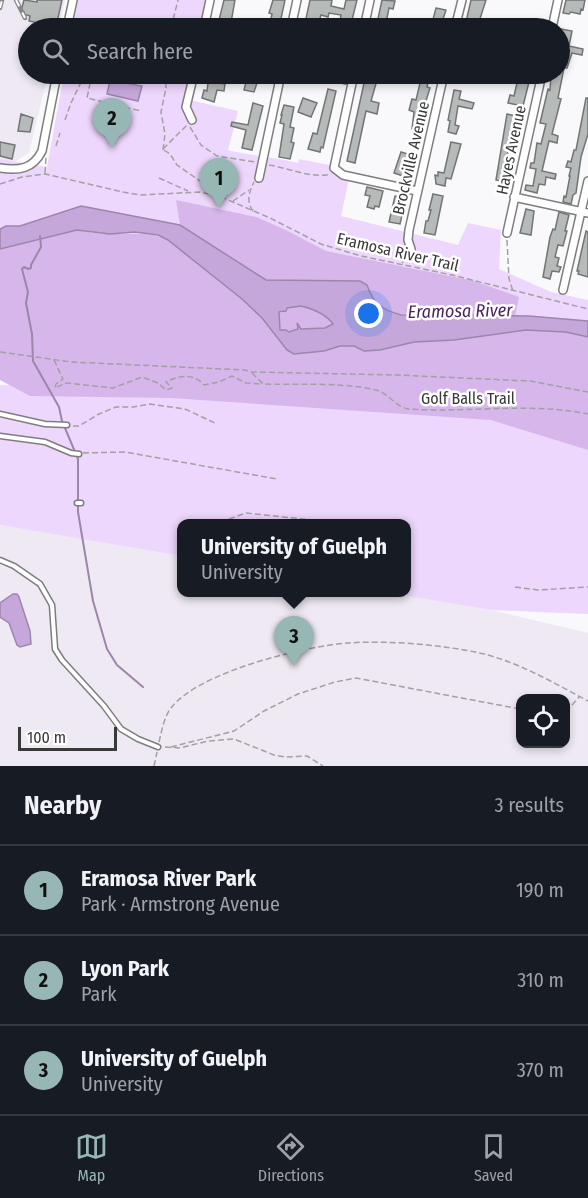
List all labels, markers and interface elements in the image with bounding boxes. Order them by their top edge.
search box [18,18,570,84]
icon: search [39,35,72,68]
text: Search here [87,38,193,65]
pin: 2 [92,98,132,148]
street label: Brockville Avenue [389,99,433,217]
street label: Hayes Avenue [492,103,530,196]
pin: 1 [200,158,238,208]
street label: Eramosa River Trail [335,229,461,275]
your location [354,299,383,328]
water label: Eramosa River [407,299,513,323]
street label: Golf Balls Trail [421,389,515,408]
popup [177,519,411,597]
text: University of Guelph [201,533,387,560]
text: University [201,560,283,584]
pin: 3 [274,616,314,666]
map controls [516,694,570,748]
button: locate [516,694,570,748]
scale bar [18,724,117,752]
text: 100 m [27,728,66,747]
text: Nearby [24,790,101,821]
text: 3 results [495,793,564,817]
text: Eramosa River Park [81,865,256,892]
text: 1 [39,878,48,902]
text: 190 m [516,878,564,902]
text: Park · Armstrong Avenue [81,892,280,916]
text: Lyon Park [81,955,169,982]
text: 2 [39,968,48,992]
text: 310 m [517,968,564,992]
text: Park [81,982,117,1006]
text: University of Guelph [81,1045,267,1072]
text: 3 [39,1058,48,1082]
text: 370 m [517,1058,564,1082]
text: University [81,1072,163,1096]
tab: Map [75,1130,108,1185]
tab: Directions [258,1130,324,1185]
tab: Saved [474,1130,513,1185]

